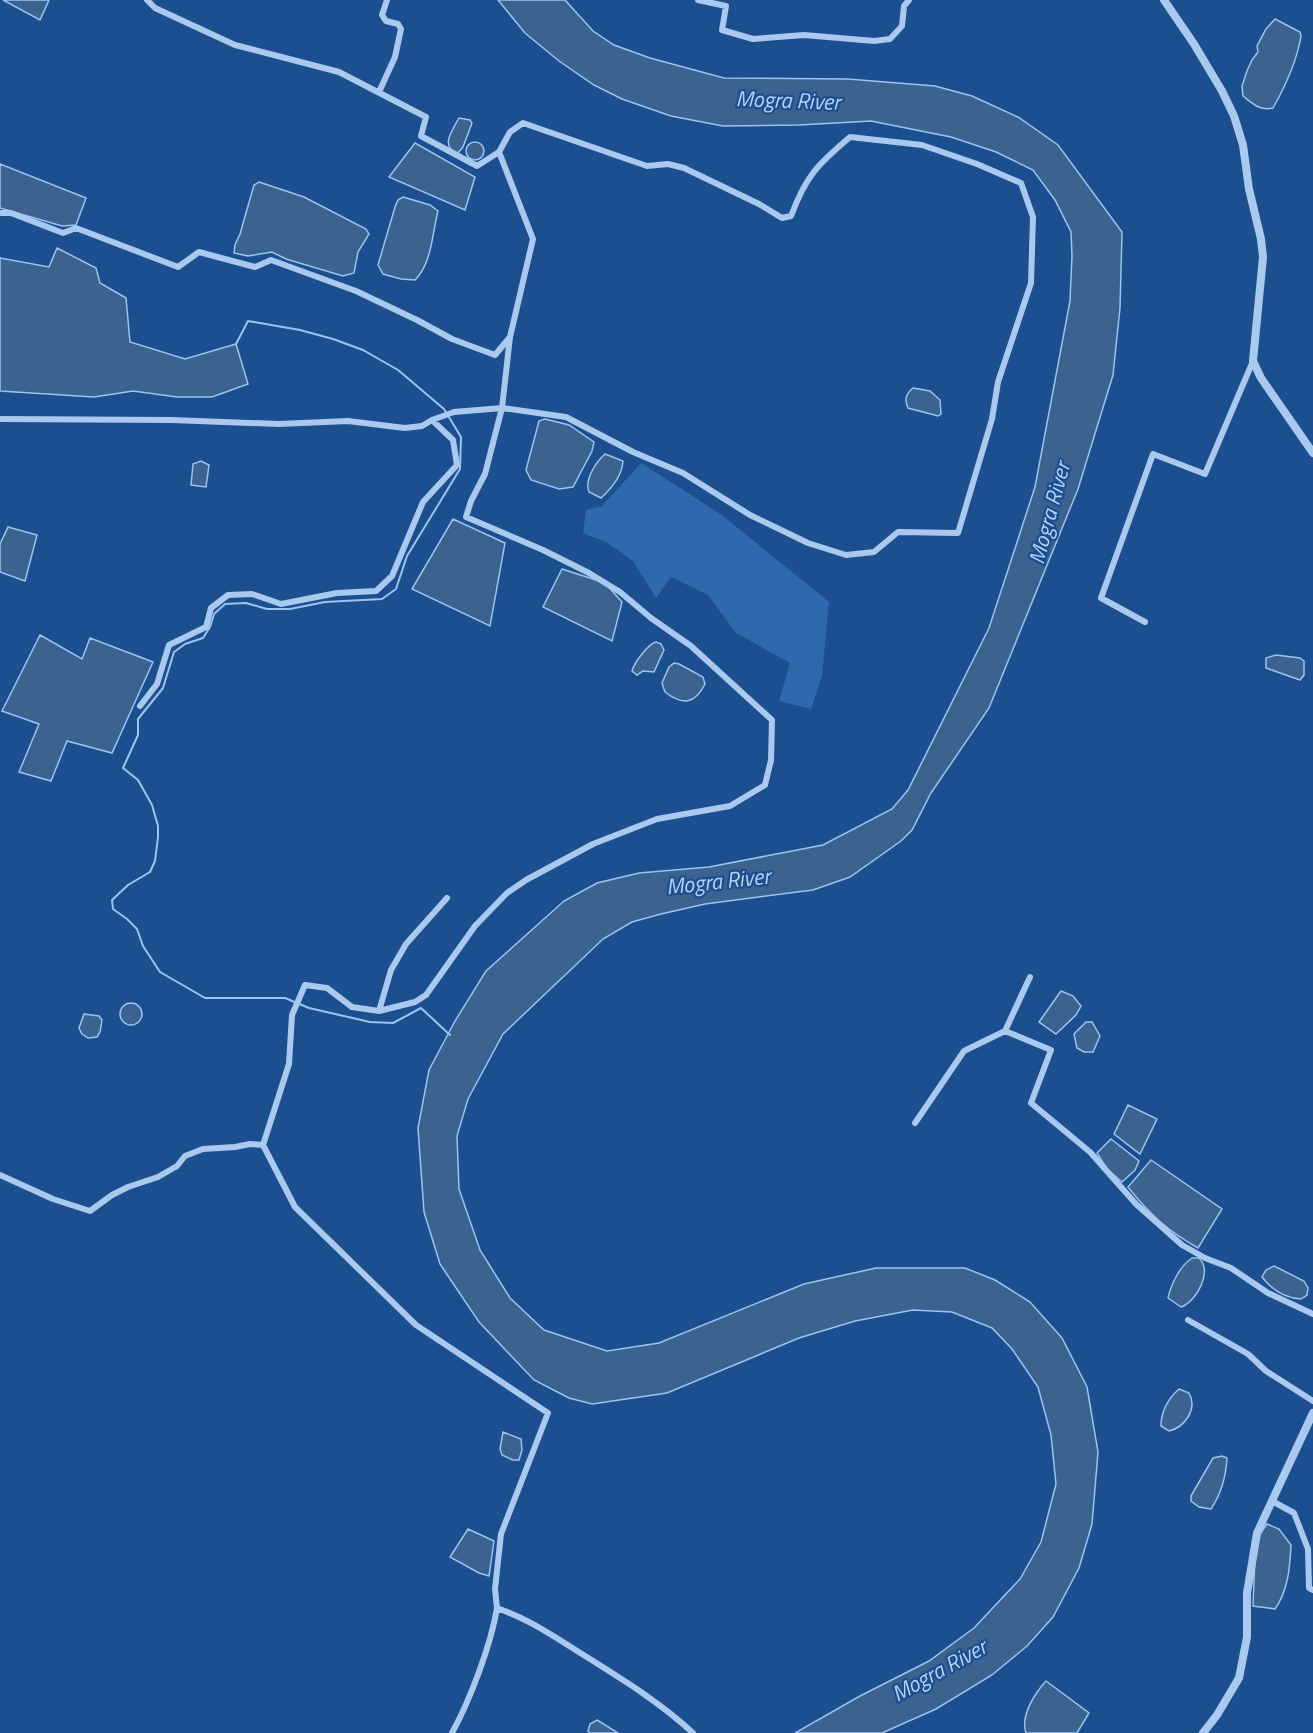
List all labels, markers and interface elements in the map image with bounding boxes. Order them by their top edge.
water label: Mogra River [735,81,844,119]
water label: Mogra River [1019,455,1080,568]
water label: Mogra River [664,858,775,903]
water label: Mogra River [885,1628,996,1710]

